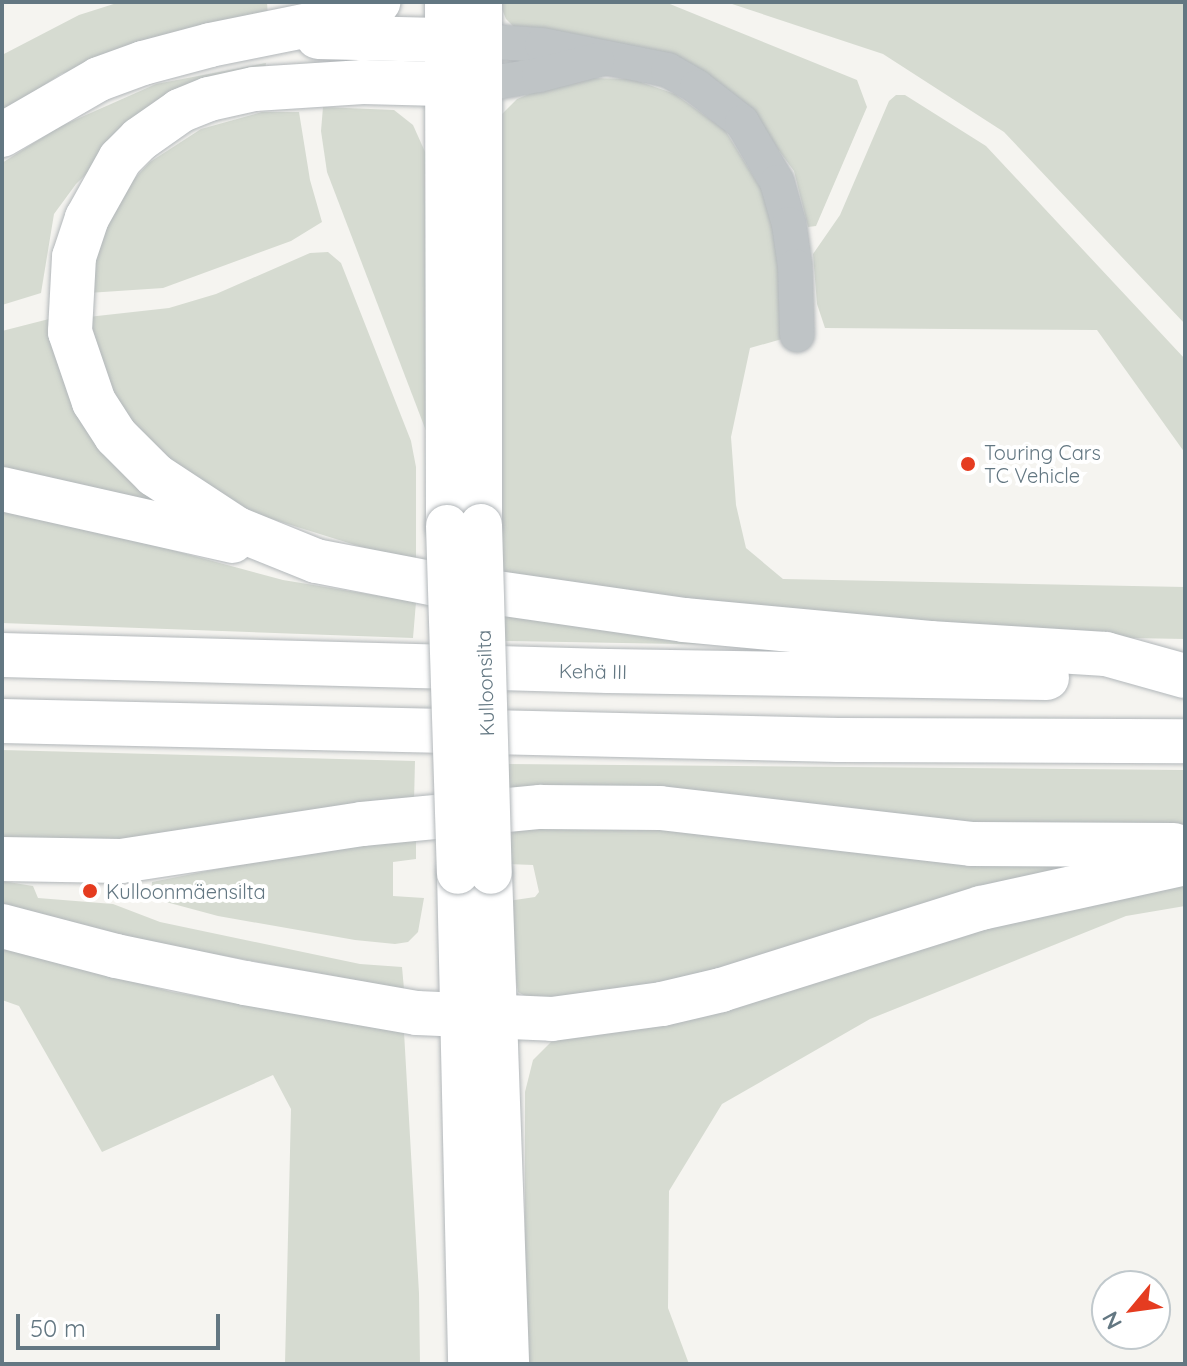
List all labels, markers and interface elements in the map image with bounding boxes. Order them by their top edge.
place label: Touring Cars TC Vehicle [984,440,1101,487]
marker: Touring Cars TC Vehicle [959,455,977,473]
street label: Kulloonsilta [471,629,499,737]
street label: Kehä III [559,658,627,684]
place label: Kulloonmäensilta [106,879,266,903]
marker: Kulloonmäensilta [81,882,99,900]
north arrow [1091,1270,1171,1350]
scale bar [20,1298,224,1348]
text: N [1096,1307,1128,1335]
text: 50 m [30,1313,86,1343]

